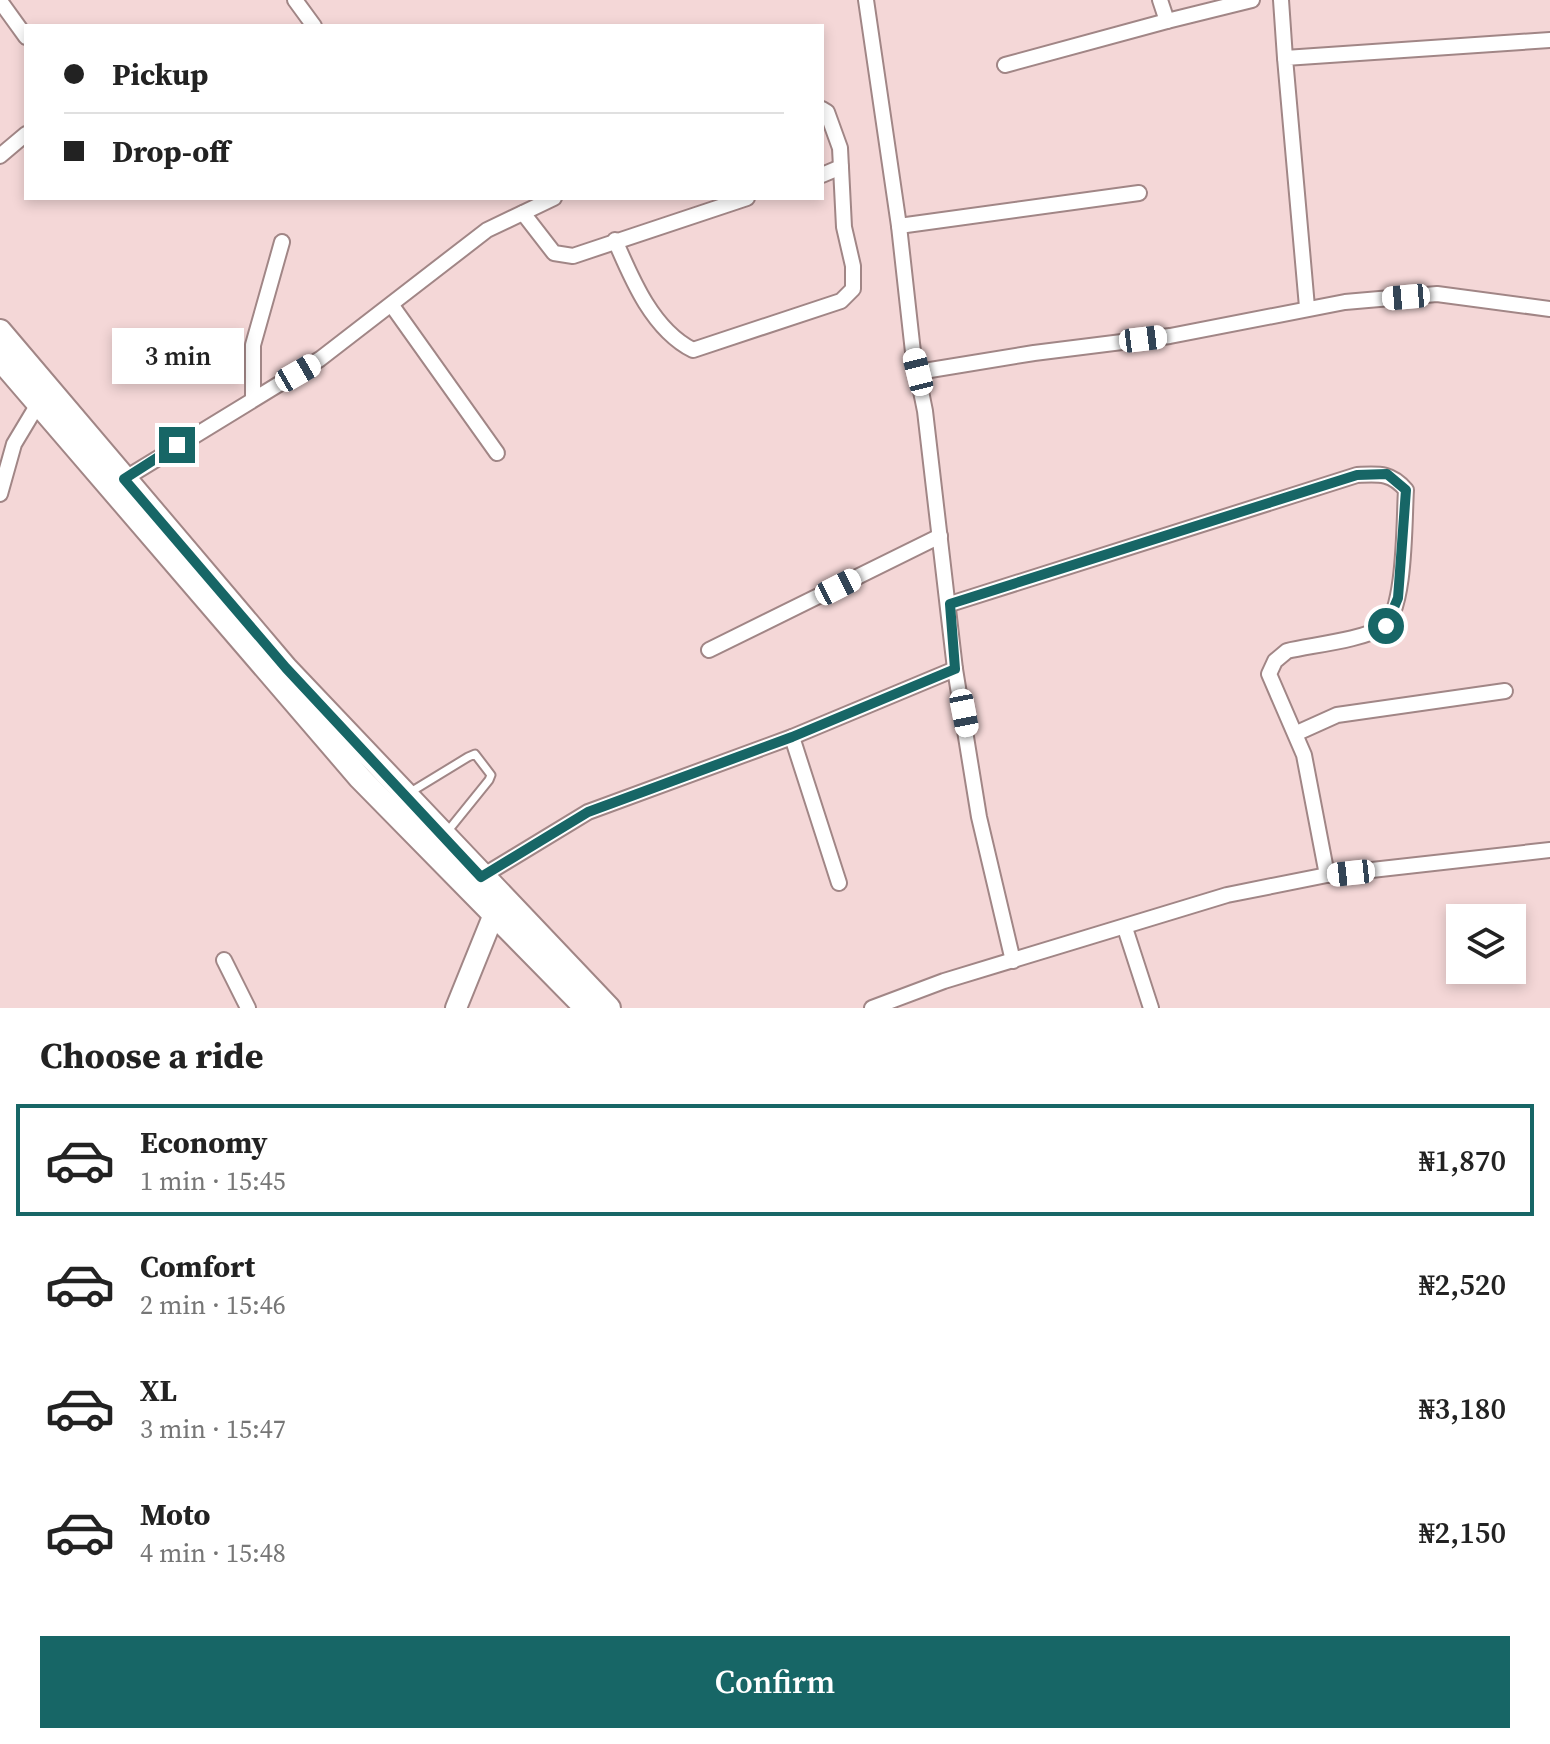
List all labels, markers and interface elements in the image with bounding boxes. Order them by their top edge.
text: Pickup [112,54,208,95]
text: Drop-off [112,131,230,172]
car [1381,283,1431,311]
car [1118,324,1168,354]
callout: 3 min [111,329,243,385]
text: 3 min [145,338,211,374]
car [901,346,935,398]
car [271,351,325,395]
route end [159,427,195,463]
car [811,565,865,609]
route start [1368,608,1404,644]
car [948,687,980,739]
car [1326,859,1376,887]
map controls [1446,904,1526,984]
button: layers [1446,904,1526,984]
text: Choose a ride [40,1031,263,1080]
text: Economy [140,1122,268,1163]
icon: car [44,1124,116,1196]
text: ₦1,870 [1419,1140,1506,1181]
text: 1 min · 15:45 [140,1163,286,1199]
text: Comfort [140,1246,255,1287]
icon: car [44,1248,116,1320]
text: ₦2,520 [1419,1264,1506,1305]
text: 2 min · 15:46 [140,1287,286,1323]
text: XL [140,1370,177,1411]
icon: car [44,1372,116,1444]
text: ₦3,180 [1419,1388,1506,1429]
text: 3 min · 15:47 [140,1411,286,1447]
text: Moto [140,1494,211,1535]
icon: car [44,1496,116,1568]
text: ₦2,150 [1419,1512,1506,1553]
text: 4 min · 15:48 [140,1535,286,1571]
button: Confirm [40,1636,1510,1728]

